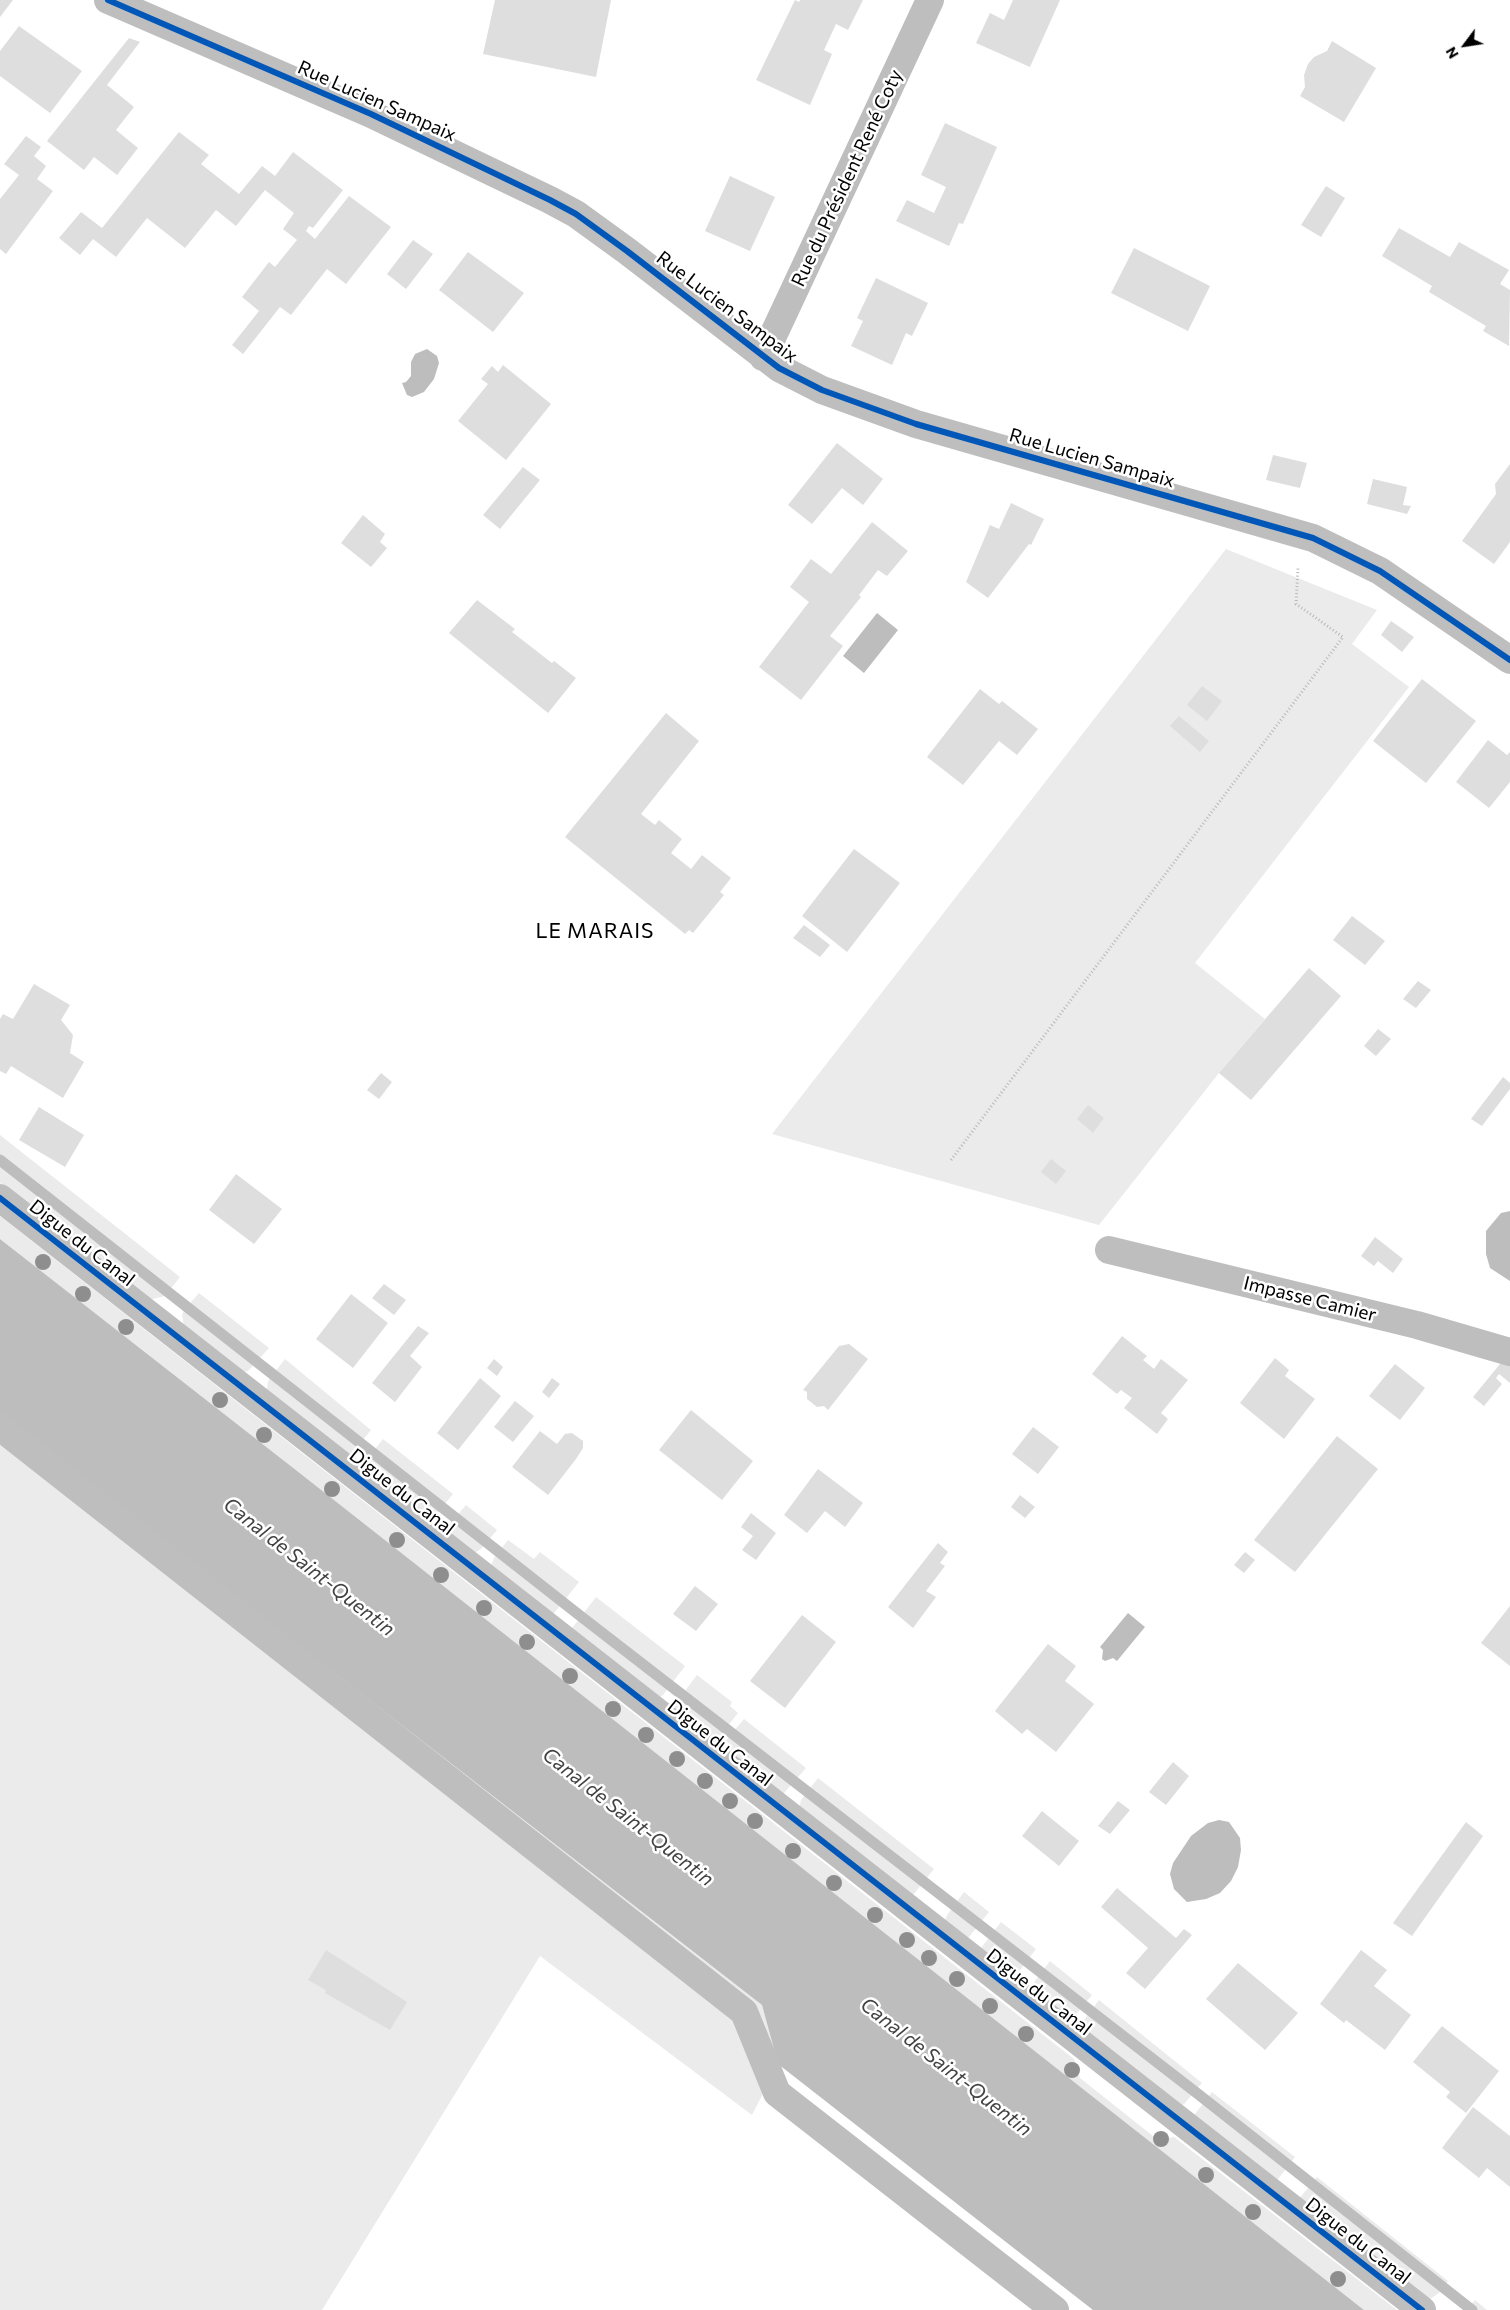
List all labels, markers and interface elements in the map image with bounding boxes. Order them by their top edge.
north arrow [1440,20,1490,70]
text: N [1442,44,1462,62]
street label: Rue Lucien Sampaix [294,56,460,146]
street label: Rue du Président René Coty [787,66,907,290]
street label: Rue Lucien Sampaix [652,246,802,368]
street label: Rue Lucien Sampaix [1007,423,1177,493]
district label: LE MARAIS [534,918,656,944]
street label: Digue du Canal [25,1195,139,1291]
street label: Impasse Camier [1241,1271,1379,1327]
street label: Digue du Canal [345,1444,459,1540]
water label: Canal de Saint-Quentin [219,1493,399,1641]
street label: Digue du Canal [663,1695,777,1791]
water label: Canal de Saint-Quentin [538,1743,718,1891]
street label: Digue du Canal [982,1944,1096,2040]
water label: Canal de Saint-Quentin [856,1993,1036,2141]
street label: Digue du Canal [1301,2193,1415,2289]

